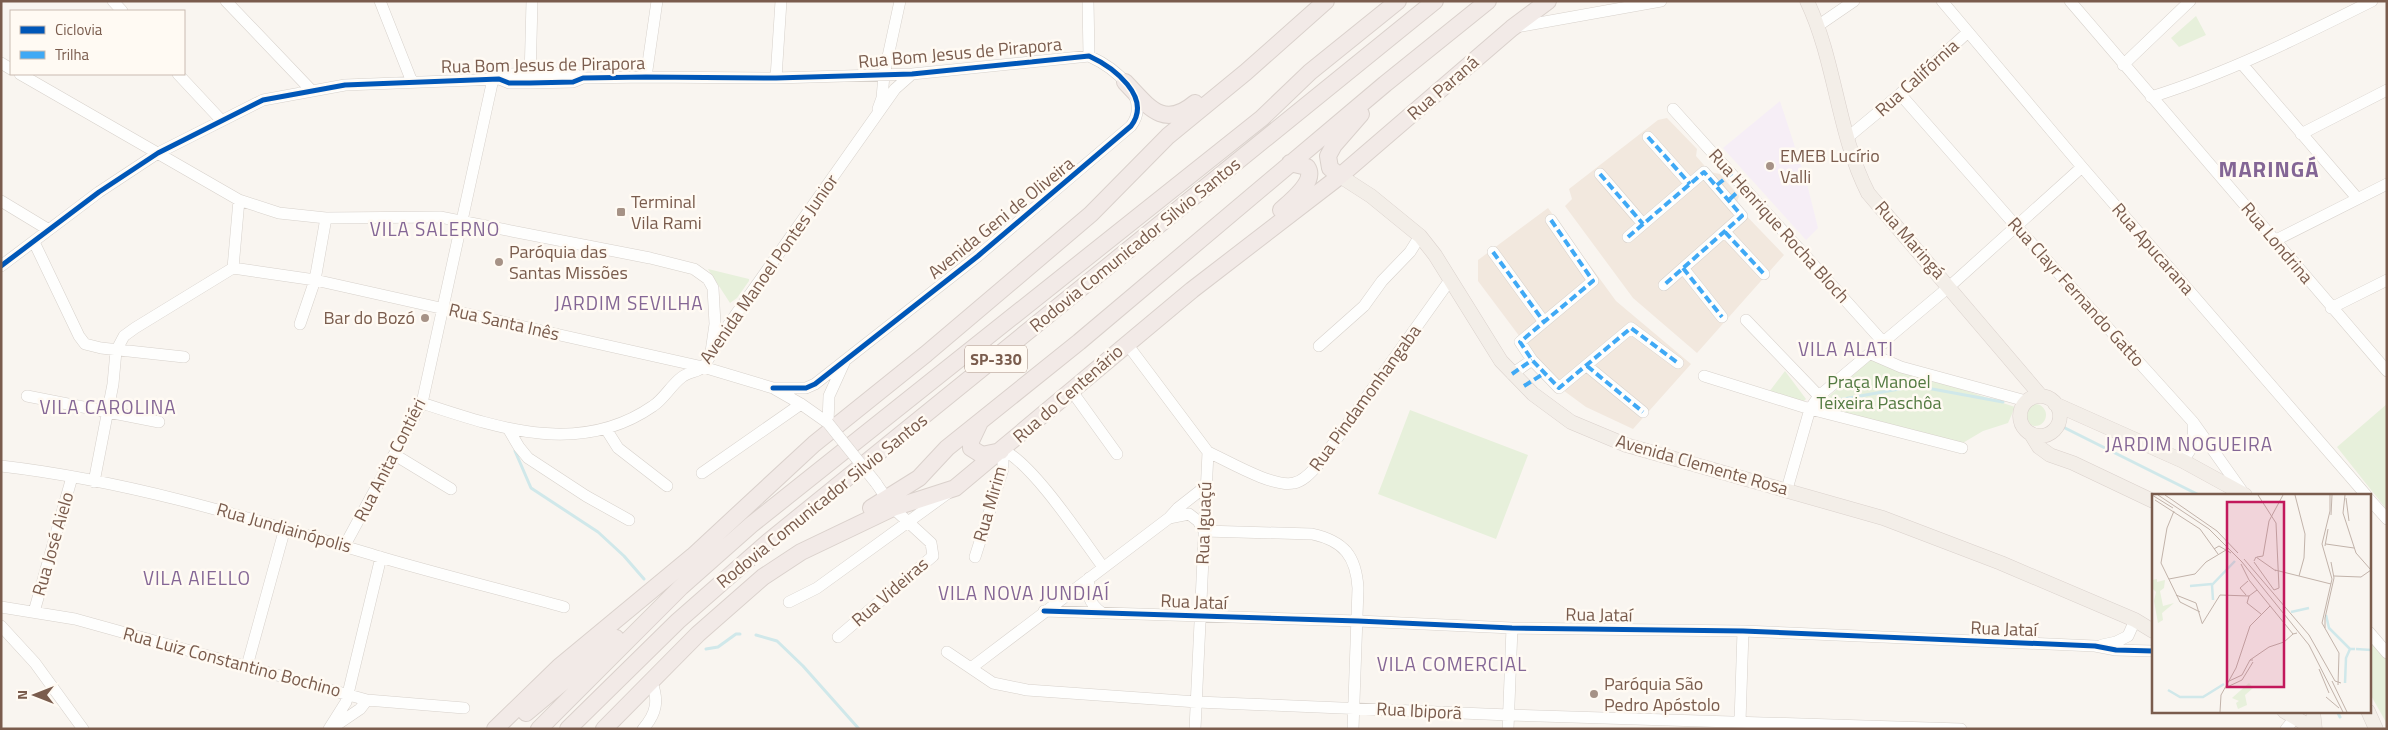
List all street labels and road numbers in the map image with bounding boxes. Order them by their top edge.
street label: Rua Bom Jesus de Pirapora [857,30,1063,75]
street label: Rua Califórnia [1869,33,1965,123]
street label: Rua Bom Jesus de Pirapora [441,49,645,80]
street label: Rua Paraná [1401,49,1484,126]
street label: Rua Henrique Rocha Bloch [1702,142,1856,309]
street label: Avenida Geni de Oliveira [922,150,1080,285]
street label: Rodovia Comunicador Silvio Santos [1023,151,1246,338]
street label: Avenida Manoel Pontes Junior [693,168,845,369]
street label: Rua Maringá [1869,195,1952,285]
street label: Rua Londrina [2235,196,2320,290]
street label: Rua Apucarana [2106,197,2201,301]
street label: Rua Clayr Fernando Gatto [2002,211,2151,373]
street label: Rua Santa Inês [446,296,562,347]
street label: Rua Pindamonhangaba [1302,319,1427,477]
street label: Rua do Centenário [1006,338,1129,449]
road number: SP-330 [965,346,1027,372]
street label: Rua Anita Contiéri [347,393,432,526]
street label: Rodovia Comunicador Silvio Santos [710,407,933,594]
street label: Avenida Clemente Rosa [1613,427,1791,502]
street label: Rua Mirim [966,463,1013,545]
street label: Rua Iguaçú [1189,481,1218,565]
street label: Rua José Aielo [25,489,80,599]
street label: Rua Jundiainópolis [214,495,355,560]
street label: Rua Videiras [845,551,934,633]
street label: Rua Jataí [1160,587,1230,616]
street label: Rua Jataí [1565,600,1635,629]
street label: Rua Jataí [1970,614,2040,643]
street label: Rua Luiz Constantino Bochino [120,619,344,704]
street label: Rua Ibiporã [1376,695,1463,726]

